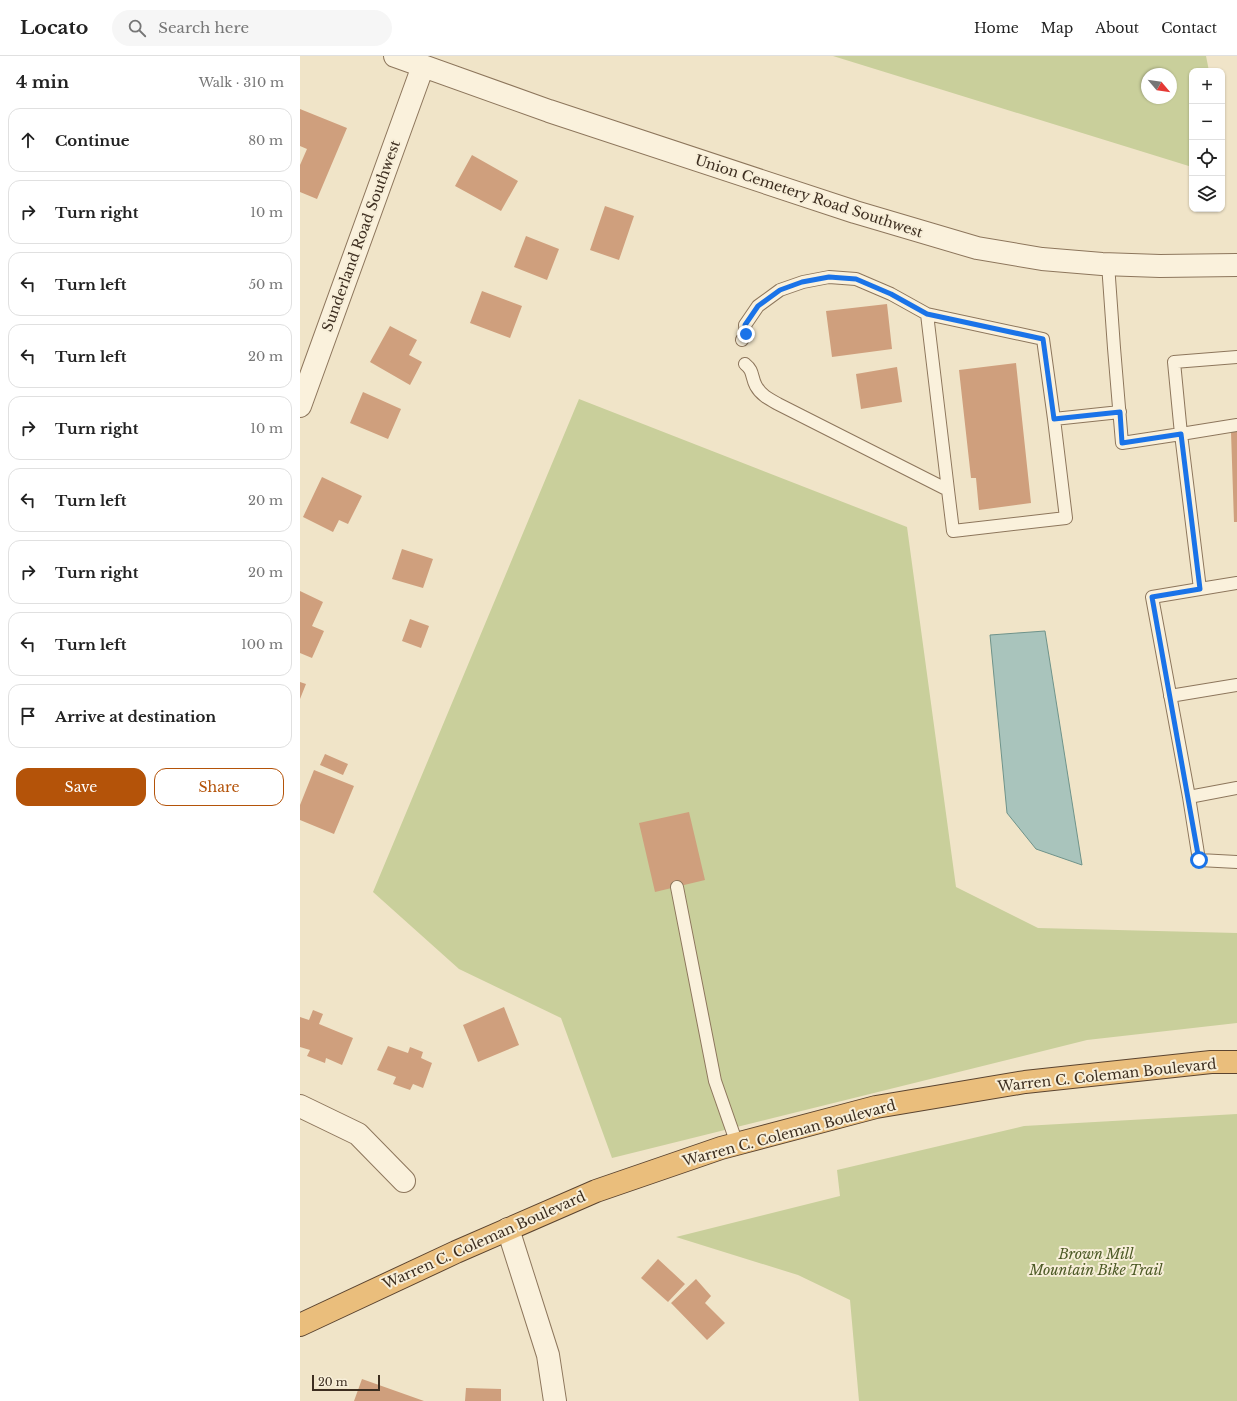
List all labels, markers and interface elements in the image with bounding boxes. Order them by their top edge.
search box [112,10,392,46]
text: Locato [20,16,88,39]
icon: search [126,17,148,39]
text: Search here [158,18,249,37]
text: Home [974,19,1019,37]
text: Map [1041,19,1073,37]
text: About [1095,19,1139,37]
text: Contact [1161,19,1217,37]
north arrow [1141,68,1177,104]
map controls [1189,68,1225,212]
button: + [1189,68,1225,104]
text: 4 min [16,72,69,93]
text: Walk · 310 m [199,74,284,91]
button: − [1189,104,1225,140]
icon: ahead [17,129,39,151]
text: Continue [55,131,130,150]
text: 80 m [248,132,283,149]
street label: Sunderland Road Southwest [318,137,404,334]
button: locate [1189,140,1225,176]
street label: Union Cemetery Road Southwest [693,151,926,242]
button: layers [1189,176,1225,212]
icon: right [17,201,39,223]
text: Turn right [55,203,138,222]
text: 10 m [250,204,283,221]
icon: left [17,273,39,295]
text: Turn left [55,275,126,294]
text: 50 m [249,276,283,293]
route end [737,325,755,343]
icon: left [17,345,39,367]
text: Turn left [55,347,126,366]
text: 20 m [248,348,283,365]
icon: right [17,417,39,439]
text: Turn right [55,419,138,438]
text: 10 m [250,420,283,437]
icon: left [17,489,39,511]
text: Turn left [55,491,126,510]
text: 20 m [248,492,283,509]
icon: right [17,561,39,583]
text: Turn right [55,563,138,582]
text: 20 m [248,564,283,581]
icon: left [17,633,39,655]
text: Turn left [55,635,126,654]
text: 100 m [241,636,283,653]
icon: arrive [17,705,39,727]
text: Arrive at destination [55,707,216,726]
button: Save [16,768,146,806]
button: Share [154,768,284,806]
route start [1190,851,1208,869]
street label: Warren C. Coleman Boulevard [996,1054,1218,1096]
street label: Warren C. Coleman Boulevard [679,1096,898,1170]
street label: Warren C. Coleman Boulevard [379,1187,589,1293]
park label: Brown Mill Mountain Bike Trail [1028,1245,1163,1279]
scale bar [312,1373,380,1392]
text: 20 m [318,1375,348,1389]

